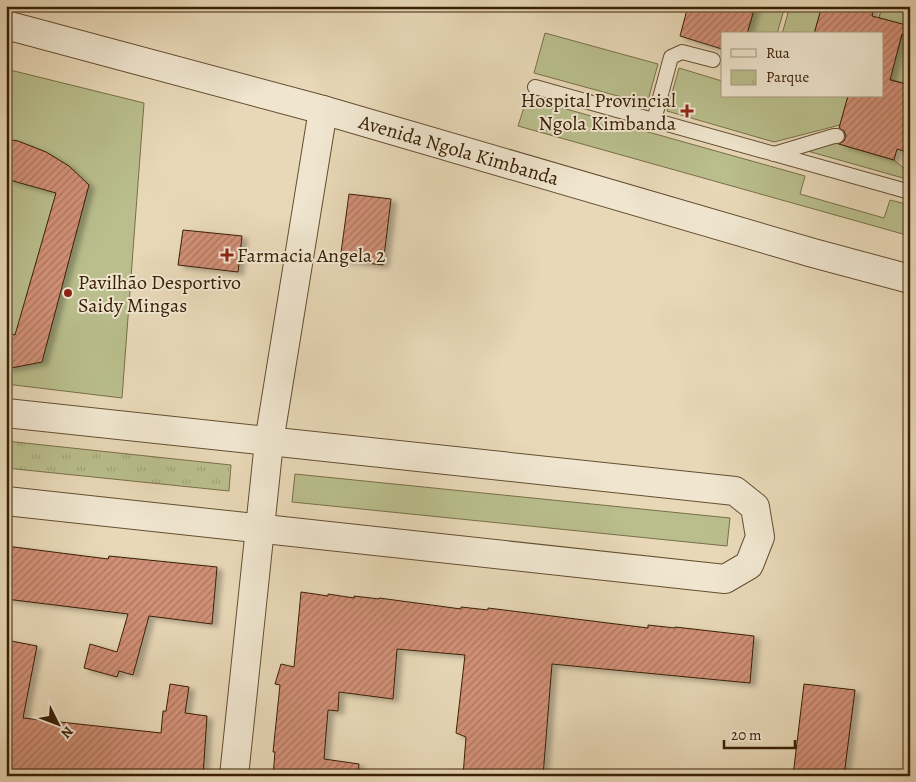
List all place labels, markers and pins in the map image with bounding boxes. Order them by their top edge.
place label: Hospital Provincial Ngola Kimbanda [521,87,677,137]
marker: Hospital Provincial Ngola Kimbanda [680,104,694,118]
place label: Farmacia Angela 2 [237,242,386,269]
marker: Farmacia Angela 2 [221,249,233,261]
place label: Pavilhão Desportivo Saidy Mingas [78,269,241,319]
marker: Pavilhão Desportivo Saidy Mingas [62,287,74,299]

